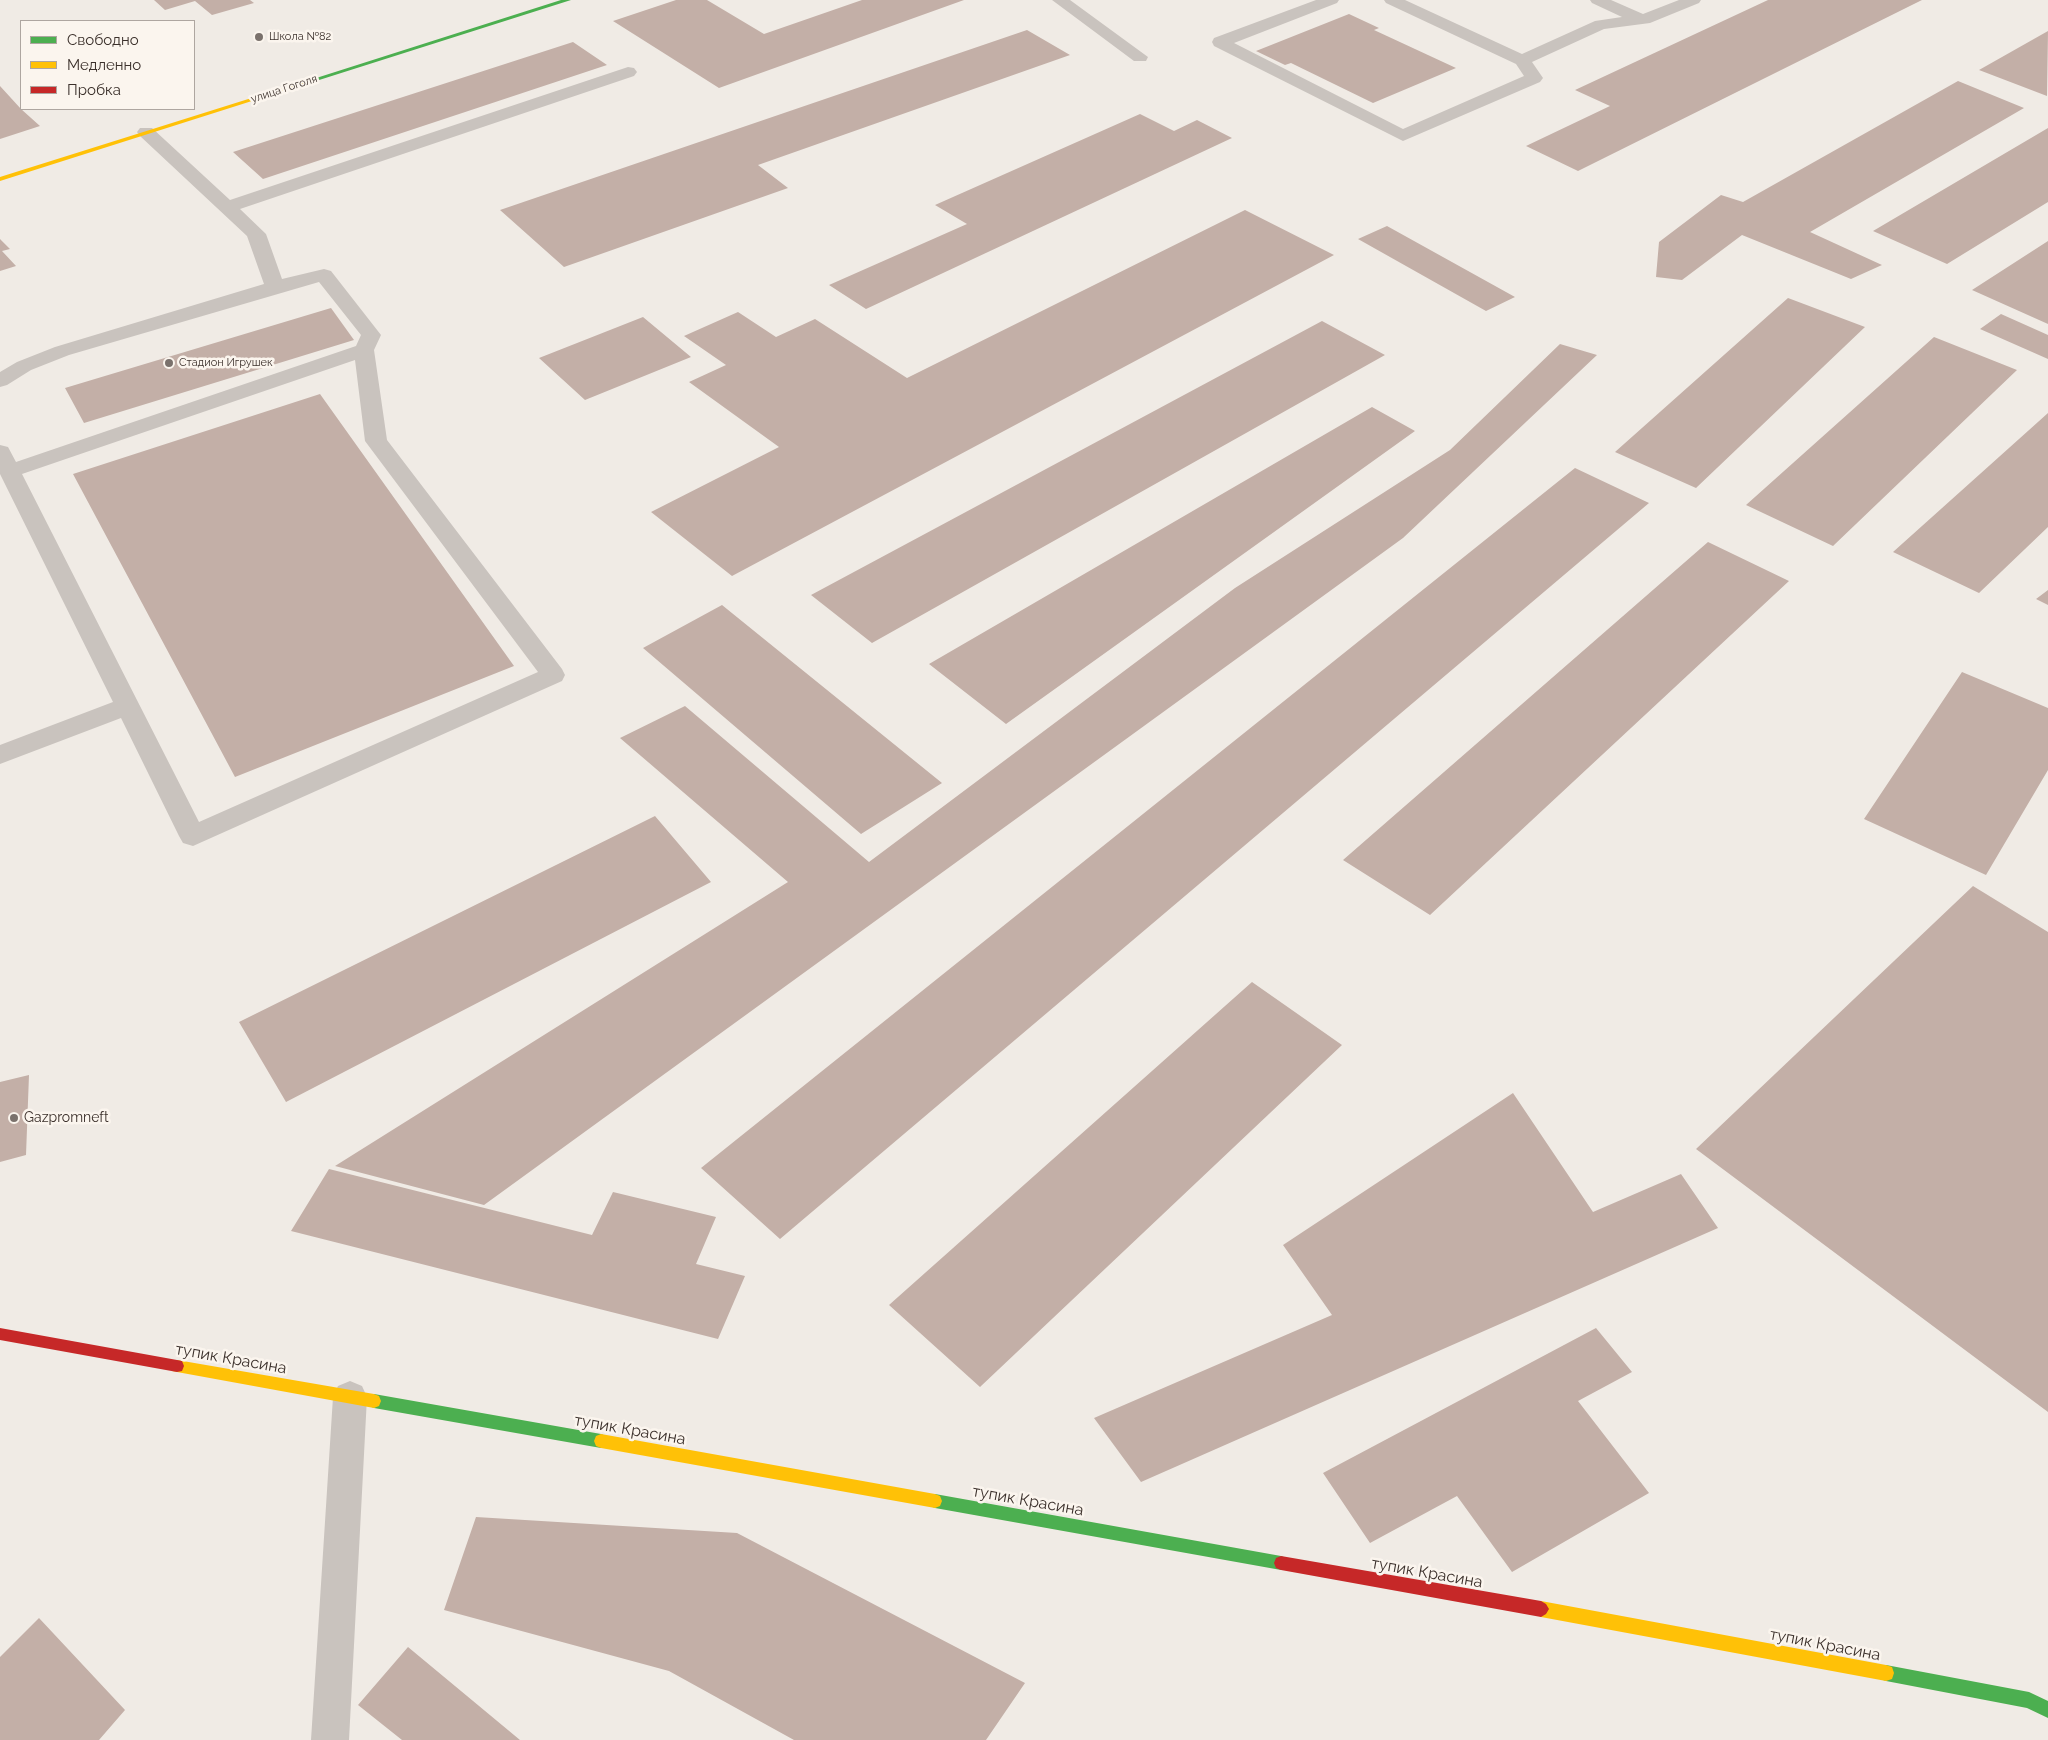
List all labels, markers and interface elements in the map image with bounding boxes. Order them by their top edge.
legend [20,20,195,110]
place label: Школа №82 [269,30,331,44]
text: Свободно [67,31,139,49]
marker: Школа №82 [253,31,265,43]
text: Медленно [67,56,141,74]
street label: улица Гоголя [249,72,319,106]
text: Пробка [67,81,121,99]
place label: Стадион Игрушек [179,356,273,370]
marker: Стадион Игрушек [163,357,175,369]
place label: Gazpromneft [24,1110,109,1126]
marker: Gazpromneft [8,1112,20,1124]
street label: тупик Красина [174,1340,288,1378]
street label: тупик Красина [573,1411,687,1449]
street label: тупик Красина [971,1482,1085,1520]
street label: тупик Красина [1370,1554,1484,1592]
street label: тупик Красина [1768,1625,1882,1665]

